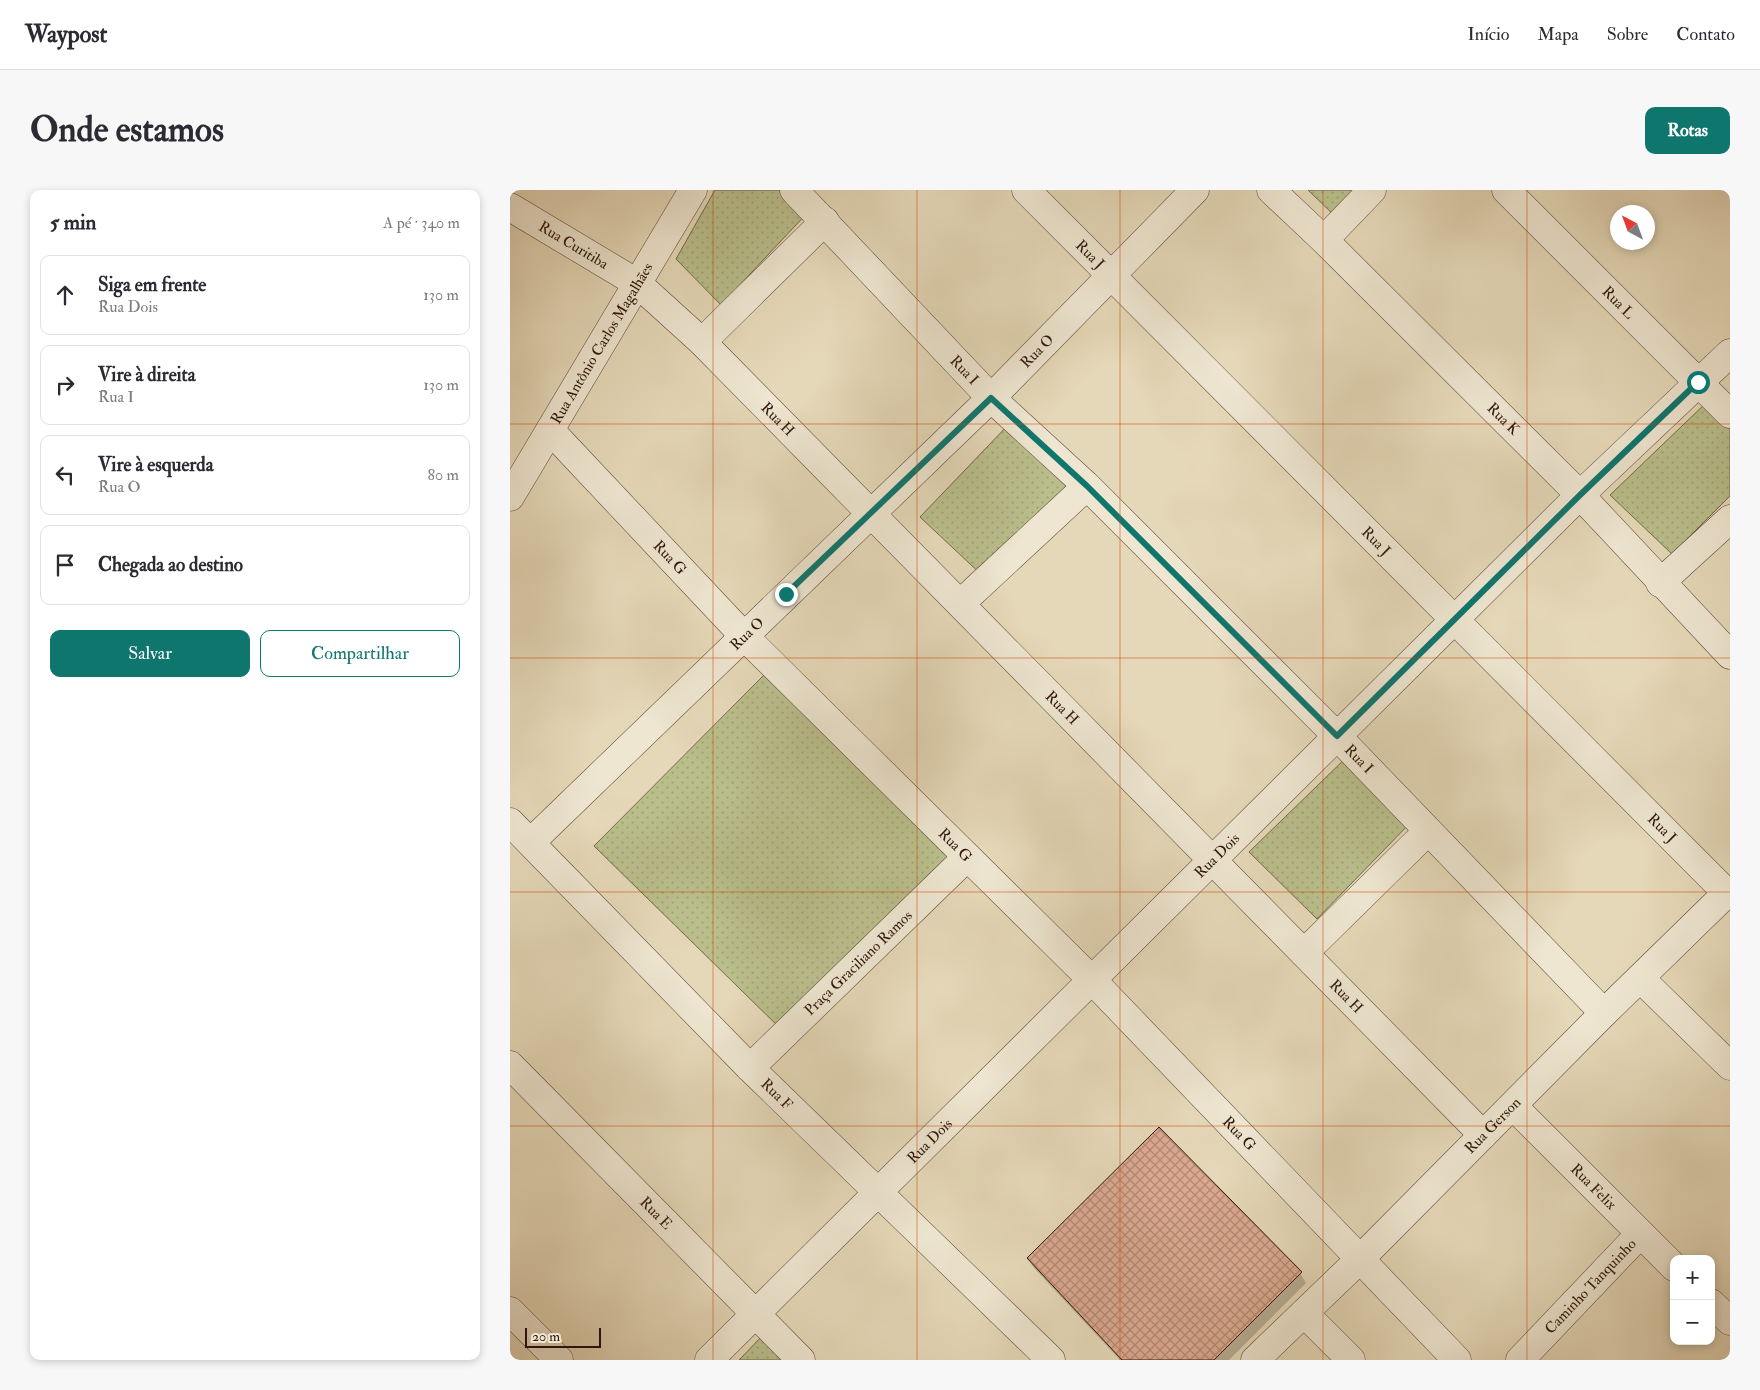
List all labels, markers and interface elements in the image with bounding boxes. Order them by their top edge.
text: Waypost [25,19,107,50]
text: Início [1468,23,1509,46]
text: Mapa [1537,23,1579,46]
text: Sobre [1607,23,1648,46]
text: Contato [1676,23,1735,46]
button: Rotas [1645,107,1730,154]
text: Onde estamos [30,108,224,152]
north arrow [1610,205,1655,250]
text: 5 min [50,209,96,236]
text: A pé · 340 m [383,213,460,233]
street label: Rua Curitiba [535,217,612,274]
street label: Rua J [1071,236,1109,274]
street label: Rua Antônio Carlos Magalhães [547,259,657,428]
text: Siga em frente [98,273,206,297]
icon: ahead [51,281,79,309]
street label: Rua L [1598,282,1639,323]
text: 130 m [423,285,459,305]
text: Rua Dois [98,297,158,317]
street label: Rua O [1017,331,1058,372]
street label: Rua I [946,352,983,389]
text: Vire à direita [98,363,195,387]
icon: right [51,371,79,399]
route start [1687,371,1710,394]
text: 130 m [423,375,459,395]
text: Rua I [98,387,134,407]
street label: Rua H [757,399,798,440]
street label: Rua K [1483,399,1524,440]
text: Vire à esquerda [98,453,213,477]
icon: left [51,461,79,489]
text: 80 m [428,465,459,485]
text: Rua O [98,477,141,497]
street label: Rua J [1357,523,1395,561]
street label: Rua G [649,537,691,579]
icon: arrive [51,551,79,579]
text: Chegada ao destino [98,553,243,577]
route end [775,583,798,606]
street label: Rua O [726,613,768,655]
button: Salvar [50,630,250,677]
button: Compartilhar [260,630,460,677]
street label: Rua H [1041,687,1083,729]
street label: Rua I [1340,740,1377,778]
street label: Rua J [1643,810,1681,848]
street label: Rua G [934,824,976,866]
street label: Rua Dois [1191,829,1244,882]
street label: Praça Graciliano Ramos [801,906,917,1020]
street label: Rua H [1325,976,1367,1017]
street label: Rua F [757,1075,797,1114]
street label: Rua Gerson [1461,1093,1525,1158]
street label: Rua G [1218,1113,1260,1155]
street label: Rua Dois [903,1115,957,1168]
street label: Rua Felix [1566,1160,1621,1214]
street label: Rua E [635,1193,676,1234]
street label: Caminho Tanquinho [1541,1235,1641,1338]
map controls [1670,1255,1715,1345]
button: + [1670,1255,1715,1300]
button: − [1670,1300,1715,1345]
scale bar [525,1325,601,1348]
text: 20 m [532,1328,560,1345]

